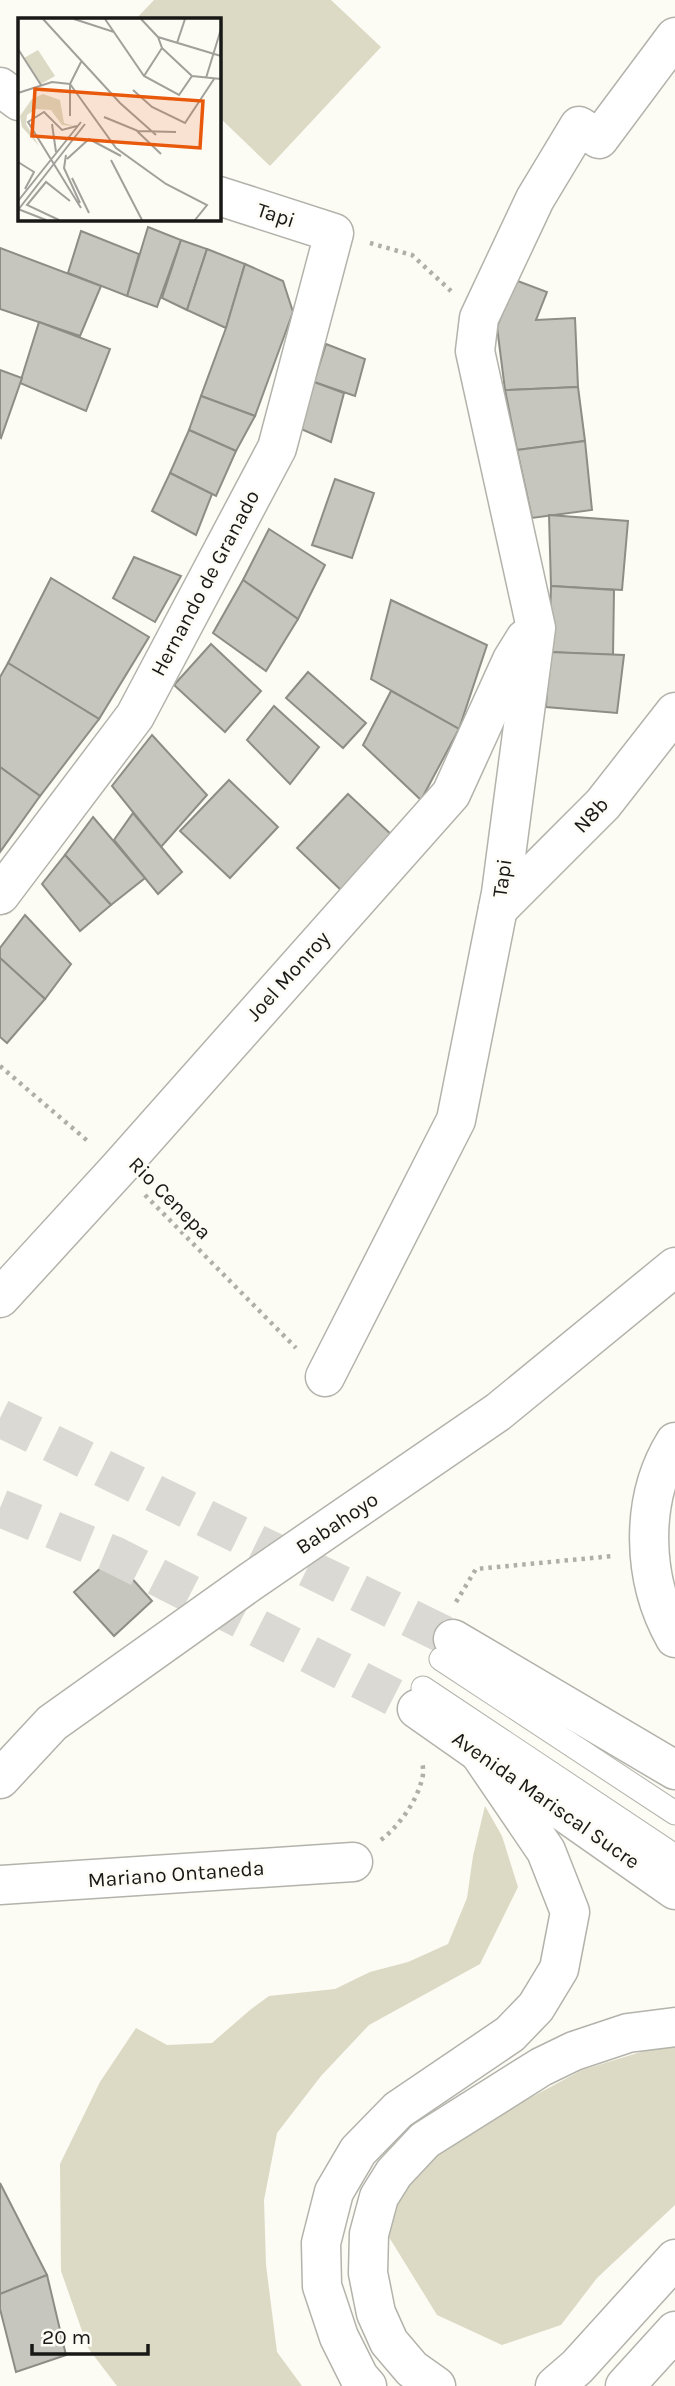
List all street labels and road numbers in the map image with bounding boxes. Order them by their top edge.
street label: Tapi [254,198,298,232]
street label: Hernando de Granado [146,486,264,680]
street label: N8b [569,792,613,838]
street label: Tapi [487,857,517,899]
street label: Joel Monroy [241,926,335,1026]
street label: Rio Cenepa [124,1152,216,1244]
street label: Babahoyo [291,1487,383,1559]
street label: Avenida Mariscal Sucre [448,1726,644,1874]
street label: Mariano Ontaneda [87,1856,265,1892]

